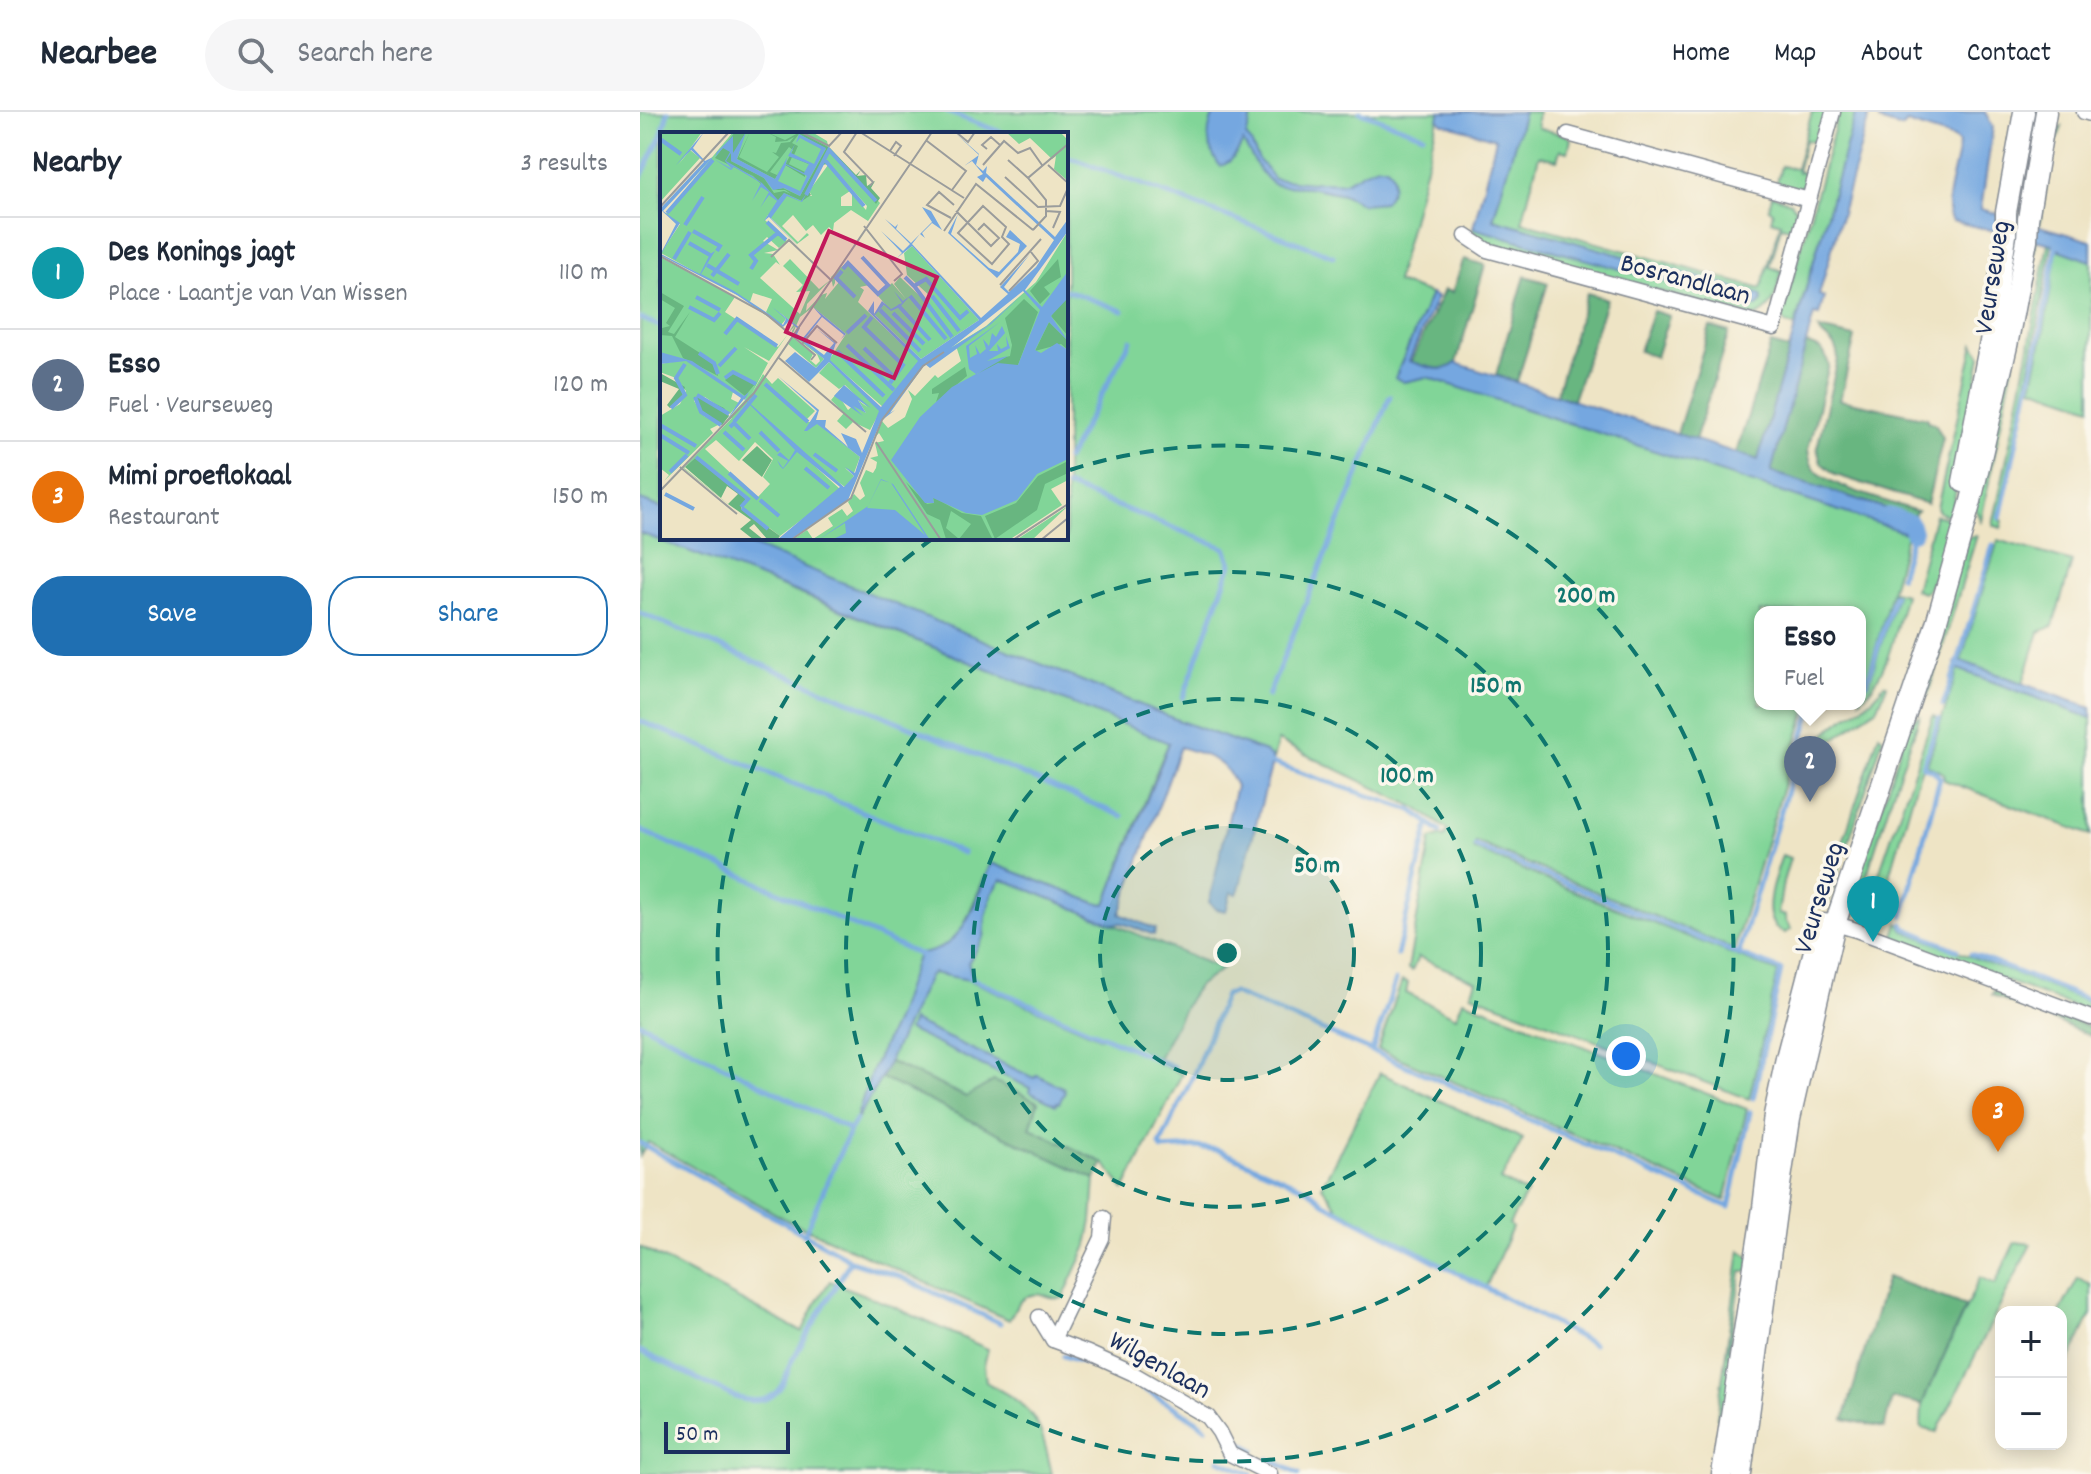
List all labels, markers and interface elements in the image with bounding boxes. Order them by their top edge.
search box [205,19,765,91]
text: Nearbee [40,28,157,83]
icon: search [233,33,277,77]
text: Search here [297,34,433,77]
text: Home [1672,35,1730,75]
text: Map [1774,35,1816,75]
text: About [1860,35,1923,75]
text: Contact [1967,35,2051,75]
inset map [660,132,1068,540]
text: Nearby [32,140,121,189]
text: 3 results [521,146,608,183]
street label: Veurseweg [1966,218,2024,338]
text: Des Konings jagt [108,233,295,276]
street label: Bosrandlaan [1615,245,1754,318]
text: 1 [55,255,61,292]
text: 110 m [559,255,608,292]
text: Place · Laantje van Van Wissen [108,276,407,313]
text: Esso [108,345,160,388]
text: 2 [52,367,64,404]
text: 120 m [553,367,608,404]
text: Fuel · Veurseweg [108,388,273,425]
text: Mimi proeflokaal [108,457,291,500]
text: 3 [52,479,64,516]
text: 150 m [552,479,608,516]
text: Restaurant [108,500,220,537]
button: Save [32,576,312,656]
button: Share [328,576,608,656]
text: 200 m [1557,580,1615,614]
popup [1754,606,1866,710]
text: Esso [1784,618,1836,661]
text: Fuel [1784,661,1824,698]
text: 150 m [1470,670,1522,704]
pin: 2 [1784,736,1836,802]
text: 100 m [1380,760,1434,794]
street label: Veurseweg [1786,838,1858,959]
text: 50 m [1294,850,1340,884]
pin: 1 [1847,876,1899,942]
centre of rings [1213,939,1241,967]
your location [1606,1036,1646,1076]
pin: 3 [1972,1086,2024,1152]
map controls [1995,1306,2067,1450]
button: + [1995,1306,2067,1378]
street label: Wilgenlaan [1100,1323,1217,1412]
button: − [1995,1378,2067,1450]
scale bar [664,1418,790,1454]
text: 50 m [676,1420,718,1451]

